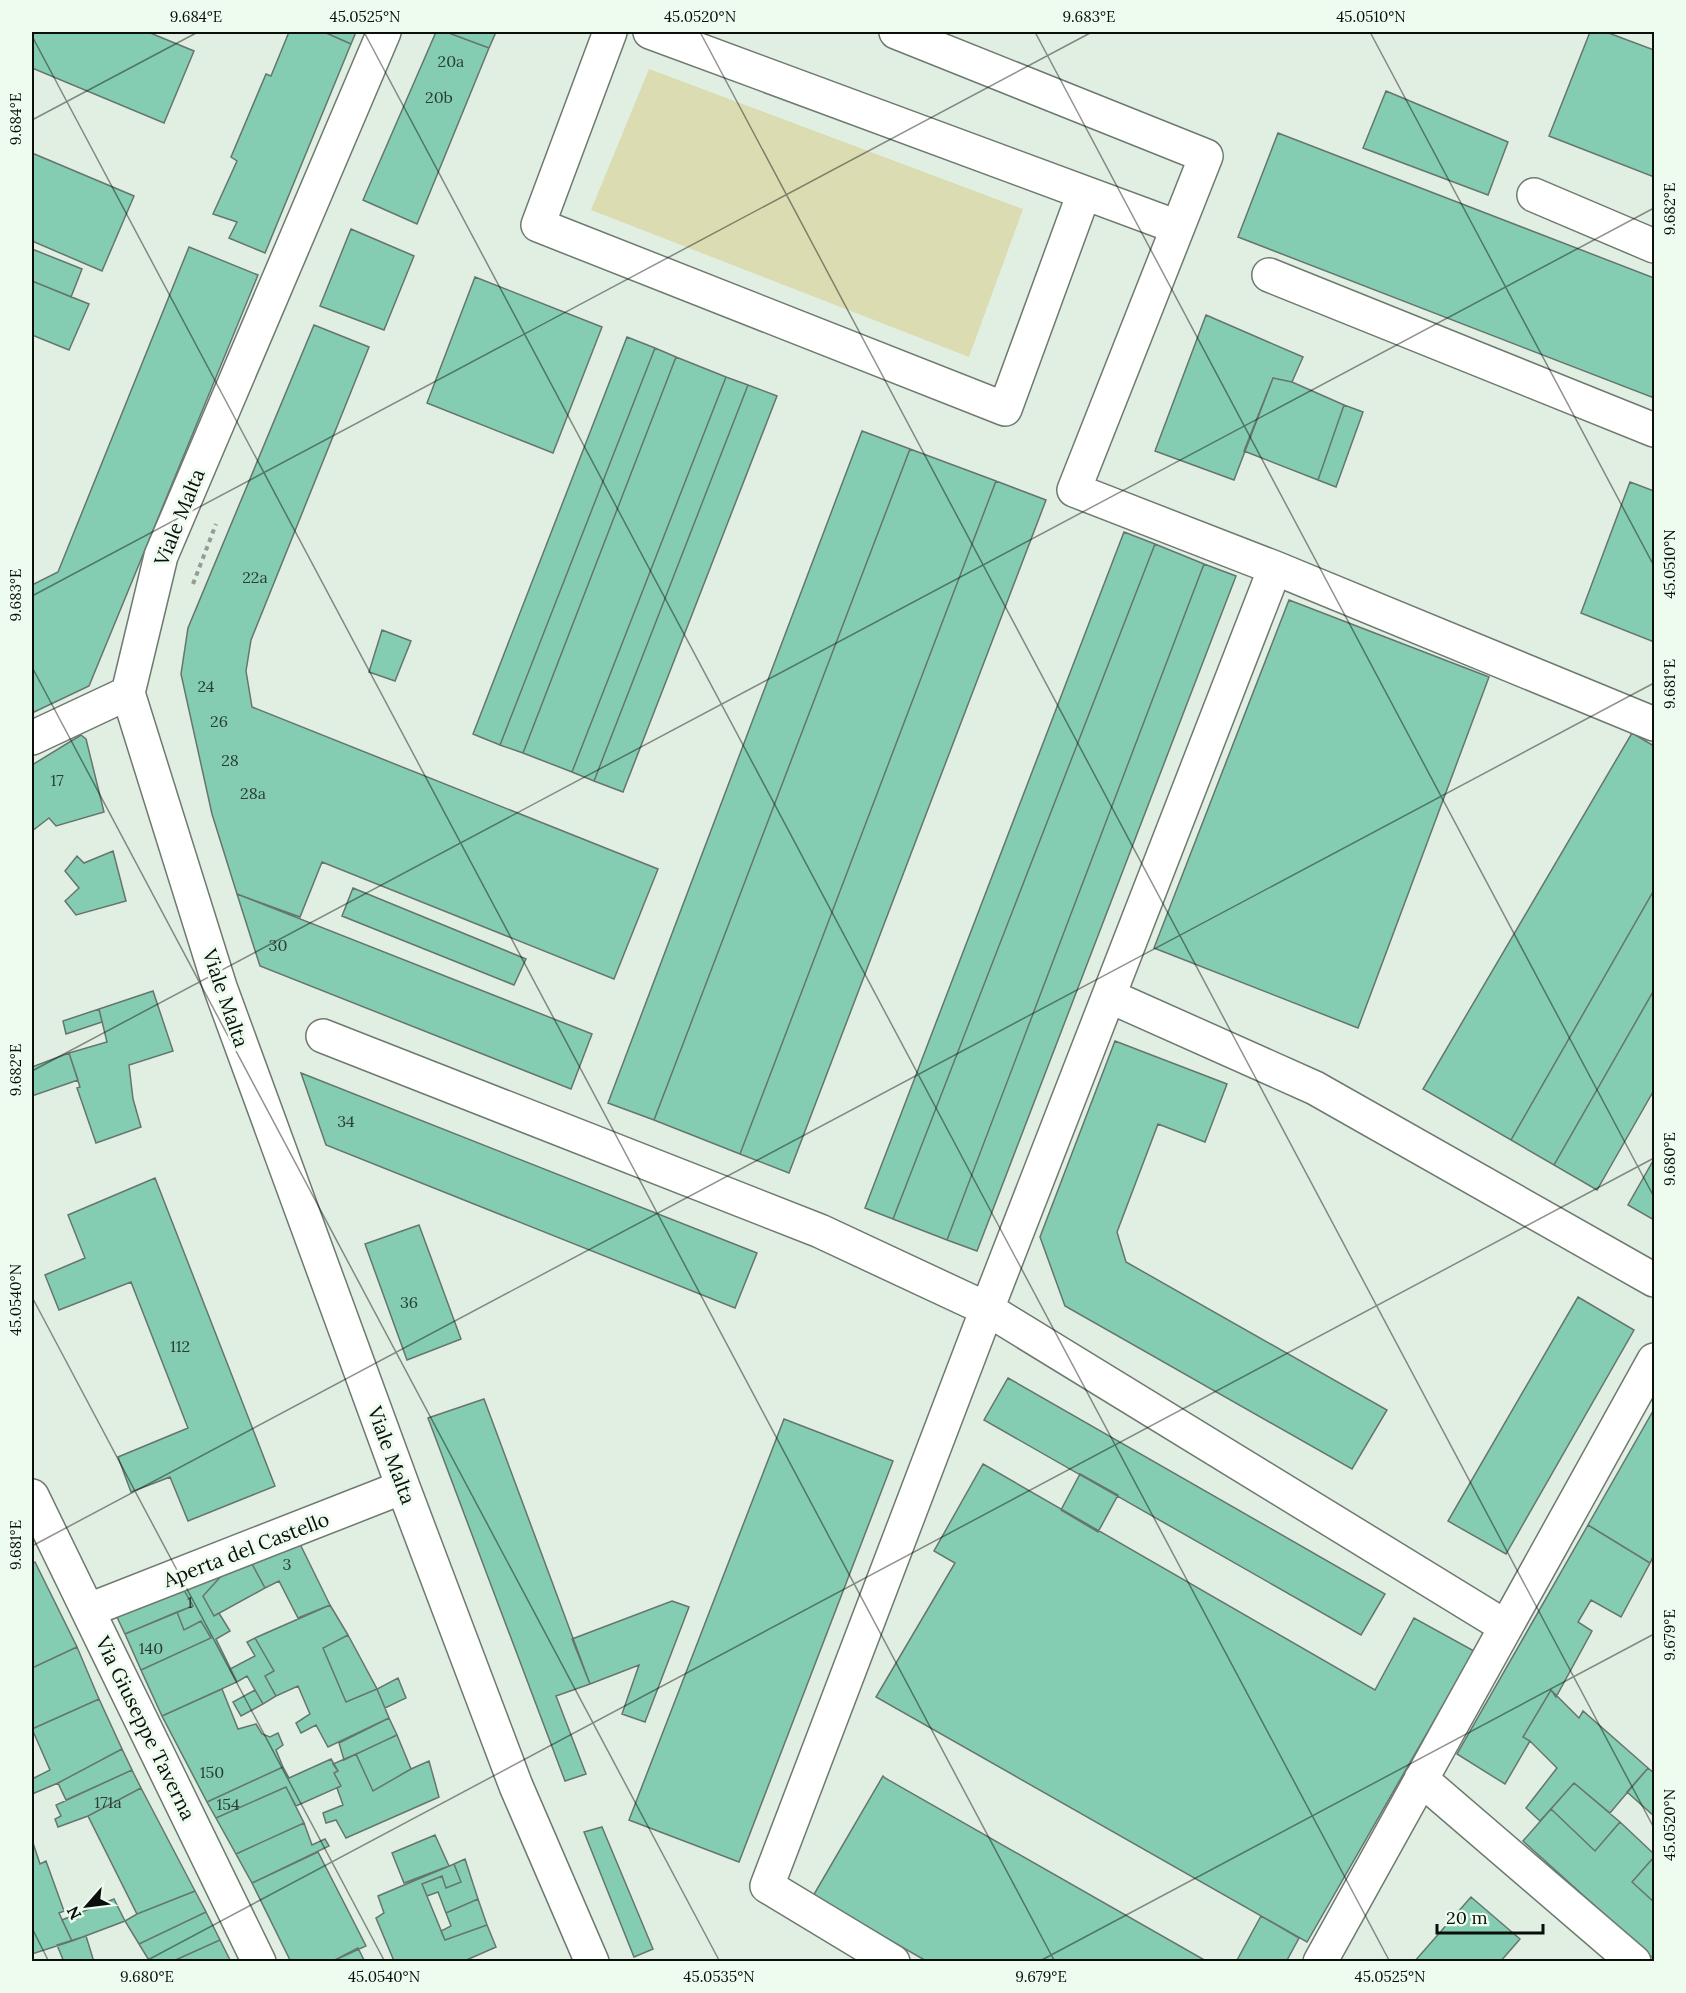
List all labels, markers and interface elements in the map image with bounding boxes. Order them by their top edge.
text: 9.684°E [170,7,222,26]
text: 45.0525°N [330,7,401,26]
text: 45.0520°N [664,7,736,26]
text: 9.683°E [1063,7,1115,26]
text: 45.0510°N [1336,7,1406,26]
house number: 20a [438,51,464,71]
house number: 20b [425,87,453,107]
text: 9.684°E [6,93,25,145]
text: 9.682°E [1660,183,1679,235]
street label: Viale Malta [148,465,210,570]
text: 45.0510°N [1660,529,1679,599]
house number: 22a [242,567,268,587]
text: 9.683°E [6,569,25,621]
text: 9.681°E [1660,659,1679,709]
house number: 24 [198,676,215,696]
house number: 26 [210,711,228,731]
house number: 28 [221,750,239,770]
house number: 17 [50,770,64,790]
house number: 28a [240,783,266,803]
house number: 30 [269,935,287,955]
street label: Viale Malta [197,945,254,1050]
text: 9.682°E [6,1044,25,1096]
house number: 34 [337,1111,355,1131]
text: 9.680°E [1660,1132,1679,1186]
text: 45.0540°N [6,1264,25,1336]
house number: 36 [400,1292,418,1312]
house number: 112 [170,1336,190,1356]
street label: Viale Malta [362,1402,421,1507]
street label: Aperta del Castello [159,1506,332,1593]
text: 9.681°E [6,1520,25,1570]
house number: 3 [283,1554,292,1574]
house number: 1 [187,1592,193,1612]
text: 9.679°E [1660,1609,1679,1661]
street label: Via Giuseppe Taverna [90,1631,201,1824]
house number: 140 [139,1638,163,1658]
house number: 150 [200,1762,224,1782]
text: 45.0520°N [1660,1789,1679,1861]
house number: 171a [94,1792,122,1812]
house number: 154 [216,1794,240,1814]
north arrow [57,1876,117,1936]
scale bar [1437,1897,1544,1935]
text: N [62,1903,85,1923]
text: 20 m [1446,1906,1488,1929]
text: 9.680°E [120,1967,174,1986]
text: 45.0540°N [348,1967,420,1986]
text: 45.0535°N [683,1967,755,1986]
text: 9.679°E [1015,1967,1067,1986]
text: 45.0525°N [1355,1967,1426,1986]

